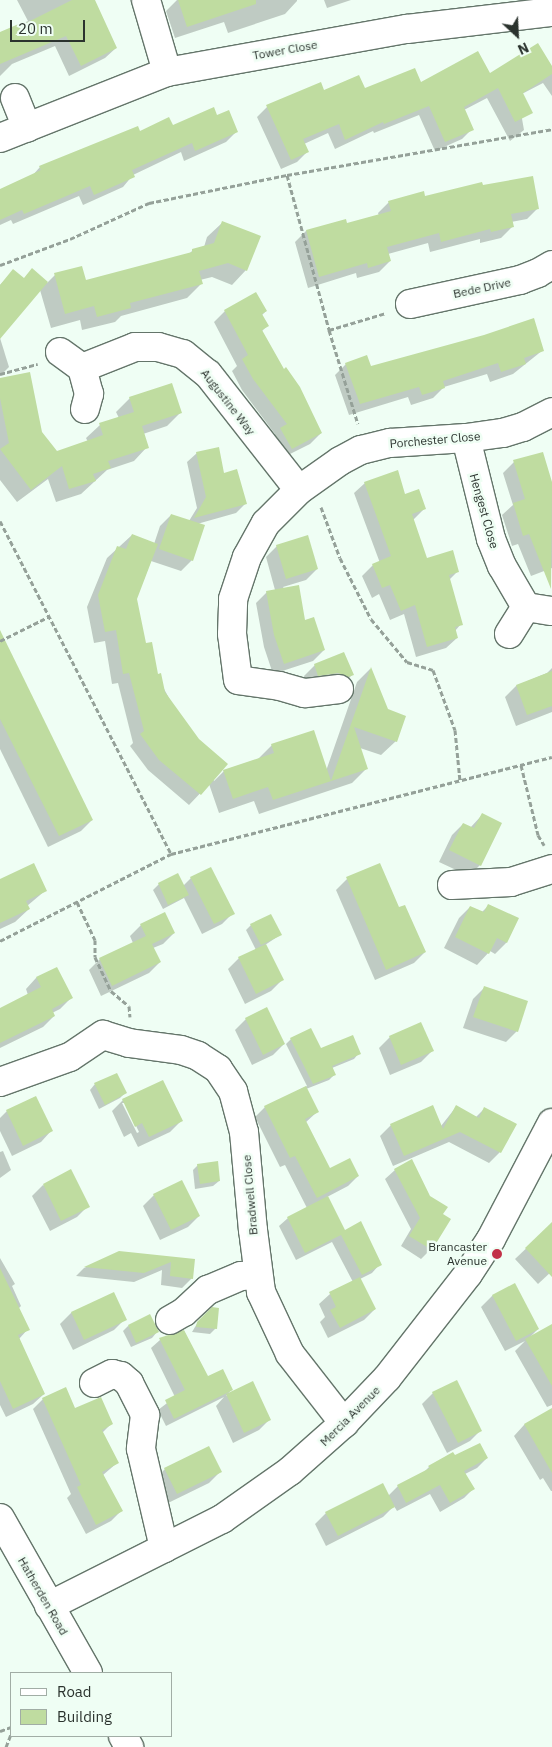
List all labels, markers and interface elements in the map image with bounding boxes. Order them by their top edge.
scale bar [12,10,88,42]
north arrow [492,10,542,60]
text: 20 m [18,19,53,38]
street label: Tower Close [251,37,319,63]
text: N [515,38,532,59]
street label: Bede Drive [452,275,512,301]
street label: Augustine Way [198,366,258,438]
street label: Porchester Close [389,429,481,451]
street label: Hengest Close [466,472,502,550]
street label: Bradwell Close [239,1154,261,1236]
place label: Brancaster Avenue [428,1240,487,1268]
marker: Brancaster Avenue [491,1248,503,1260]
street label: Mercia Avenue [317,1383,383,1449]
street label: Hatherden Road [15,1554,71,1638]
legend [10,1672,172,1737]
text: Road [57,1682,92,1701]
text: Building [57,1707,112,1726]

